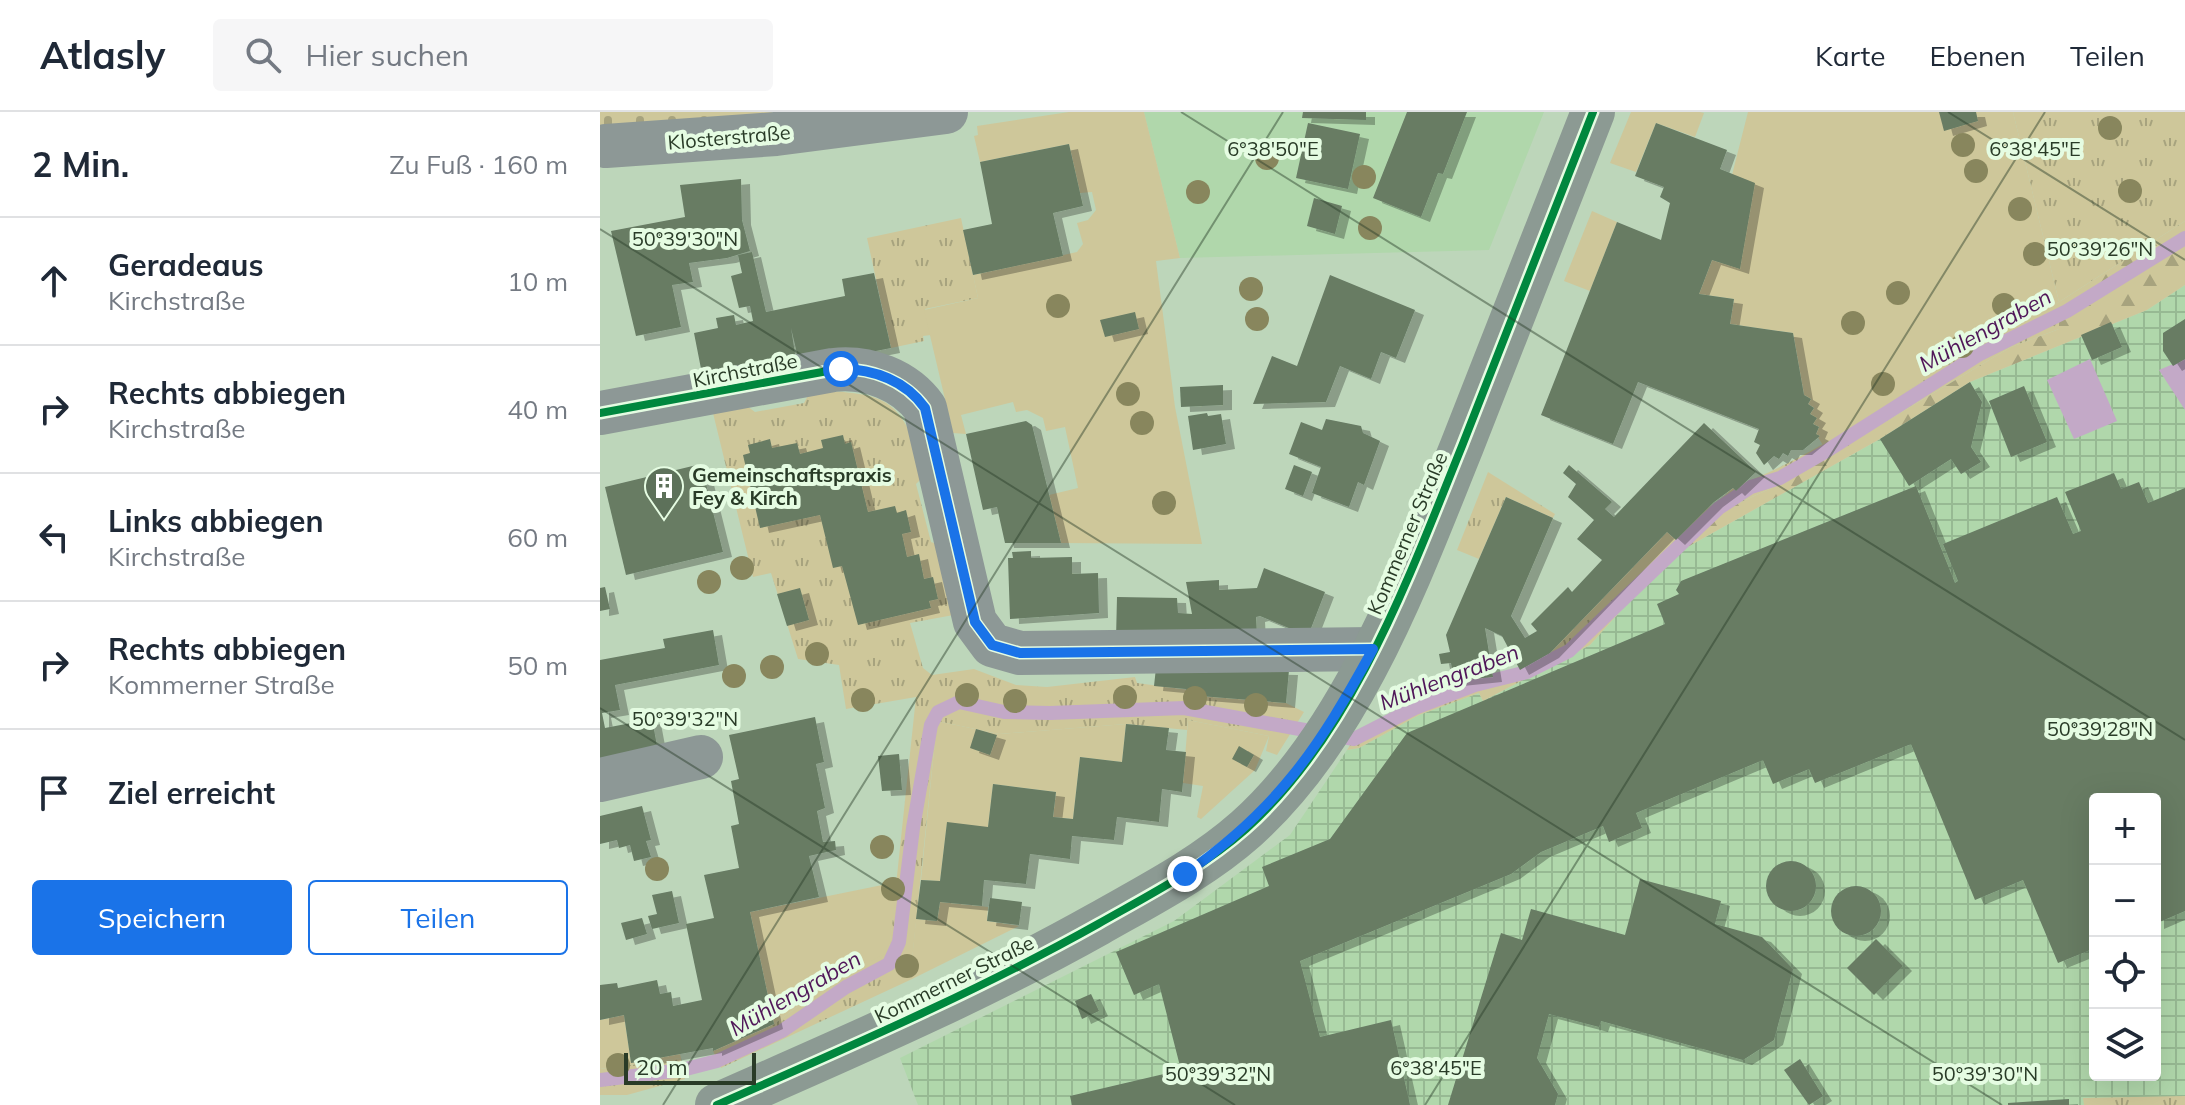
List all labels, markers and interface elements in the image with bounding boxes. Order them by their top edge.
search box [213,19,773,91]
text: Atlasly [40,31,165,79]
icon: search [241,33,285,77]
text: Hier suchen [305,36,469,74]
text: Karte [1815,38,1885,73]
text: Ebenen [1929,38,2026,73]
text: Teilen [2070,38,2145,73]
street label: Klosterstraße [667,119,791,155]
text: 6°38'50"E [1227,136,1319,161]
text: 6°38'45"E [1989,136,2081,161]
text: 2 Min. [32,143,129,186]
text: Zu Fuß · 160 m [389,148,568,181]
text: 50°39'30"N [632,226,738,251]
text: 50°39'26"N [2047,236,2153,261]
text: Geradeaus [108,246,263,284]
icon: ahead [32,259,76,303]
text: 10 m [507,265,568,298]
water label: Mühlengraben [1914,282,2056,378]
text: Kirchstraße [108,284,245,317]
street label: Kirchstraße [691,348,799,392]
route start [823,351,859,387]
text: Rechts abbiegen [108,374,346,412]
icon: right [32,387,76,431]
text: 40 m [507,393,568,426]
text: Kirchstraße [108,412,245,445]
street label: Kommerner Straße [1361,448,1453,618]
place label: Gemeinschaftspraxis Fey & Kirch [692,462,892,510]
building icon: Gemeinschaftspraxis Fey & Kirch [643,465,685,520]
text: Links abbiegen [108,502,324,540]
icon: left [32,515,76,559]
text: 60 m [507,521,568,554]
text: Kirchstraße [108,540,245,573]
text: Rechts abbiegen [108,630,346,668]
water label: Mühlengraben [1375,638,1523,716]
icon: right [32,643,76,687]
text: 50 m [507,649,568,682]
text: Kommerner Straße [108,668,335,701]
text: 50°39'32"N [632,706,738,731]
text: 50°39'28"N [2047,716,2153,741]
icon: arrive [32,771,76,815]
text: Ziel erreicht [108,774,275,812]
map controls [2089,793,2161,1081]
button: + [2089,793,2161,865]
route end [1167,856,1203,892]
button: − [2089,865,2161,937]
button: Speichern [32,880,292,955]
button: Teilen [308,880,568,955]
street label: Kommerner Straße [870,930,1038,1028]
button: locate [2089,937,2161,1009]
water label: Mühlengraben [724,944,866,1042]
button: layers [2089,1009,2161,1081]
scale bar [624,1049,756,1085]
text: 20 m [636,1053,687,1081]
text: 6°38'45"E [1390,1055,1482,1080]
text: 50°39'32"N [1165,1061,1271,1086]
text: 50°39'30"N [1932,1061,2038,1086]

